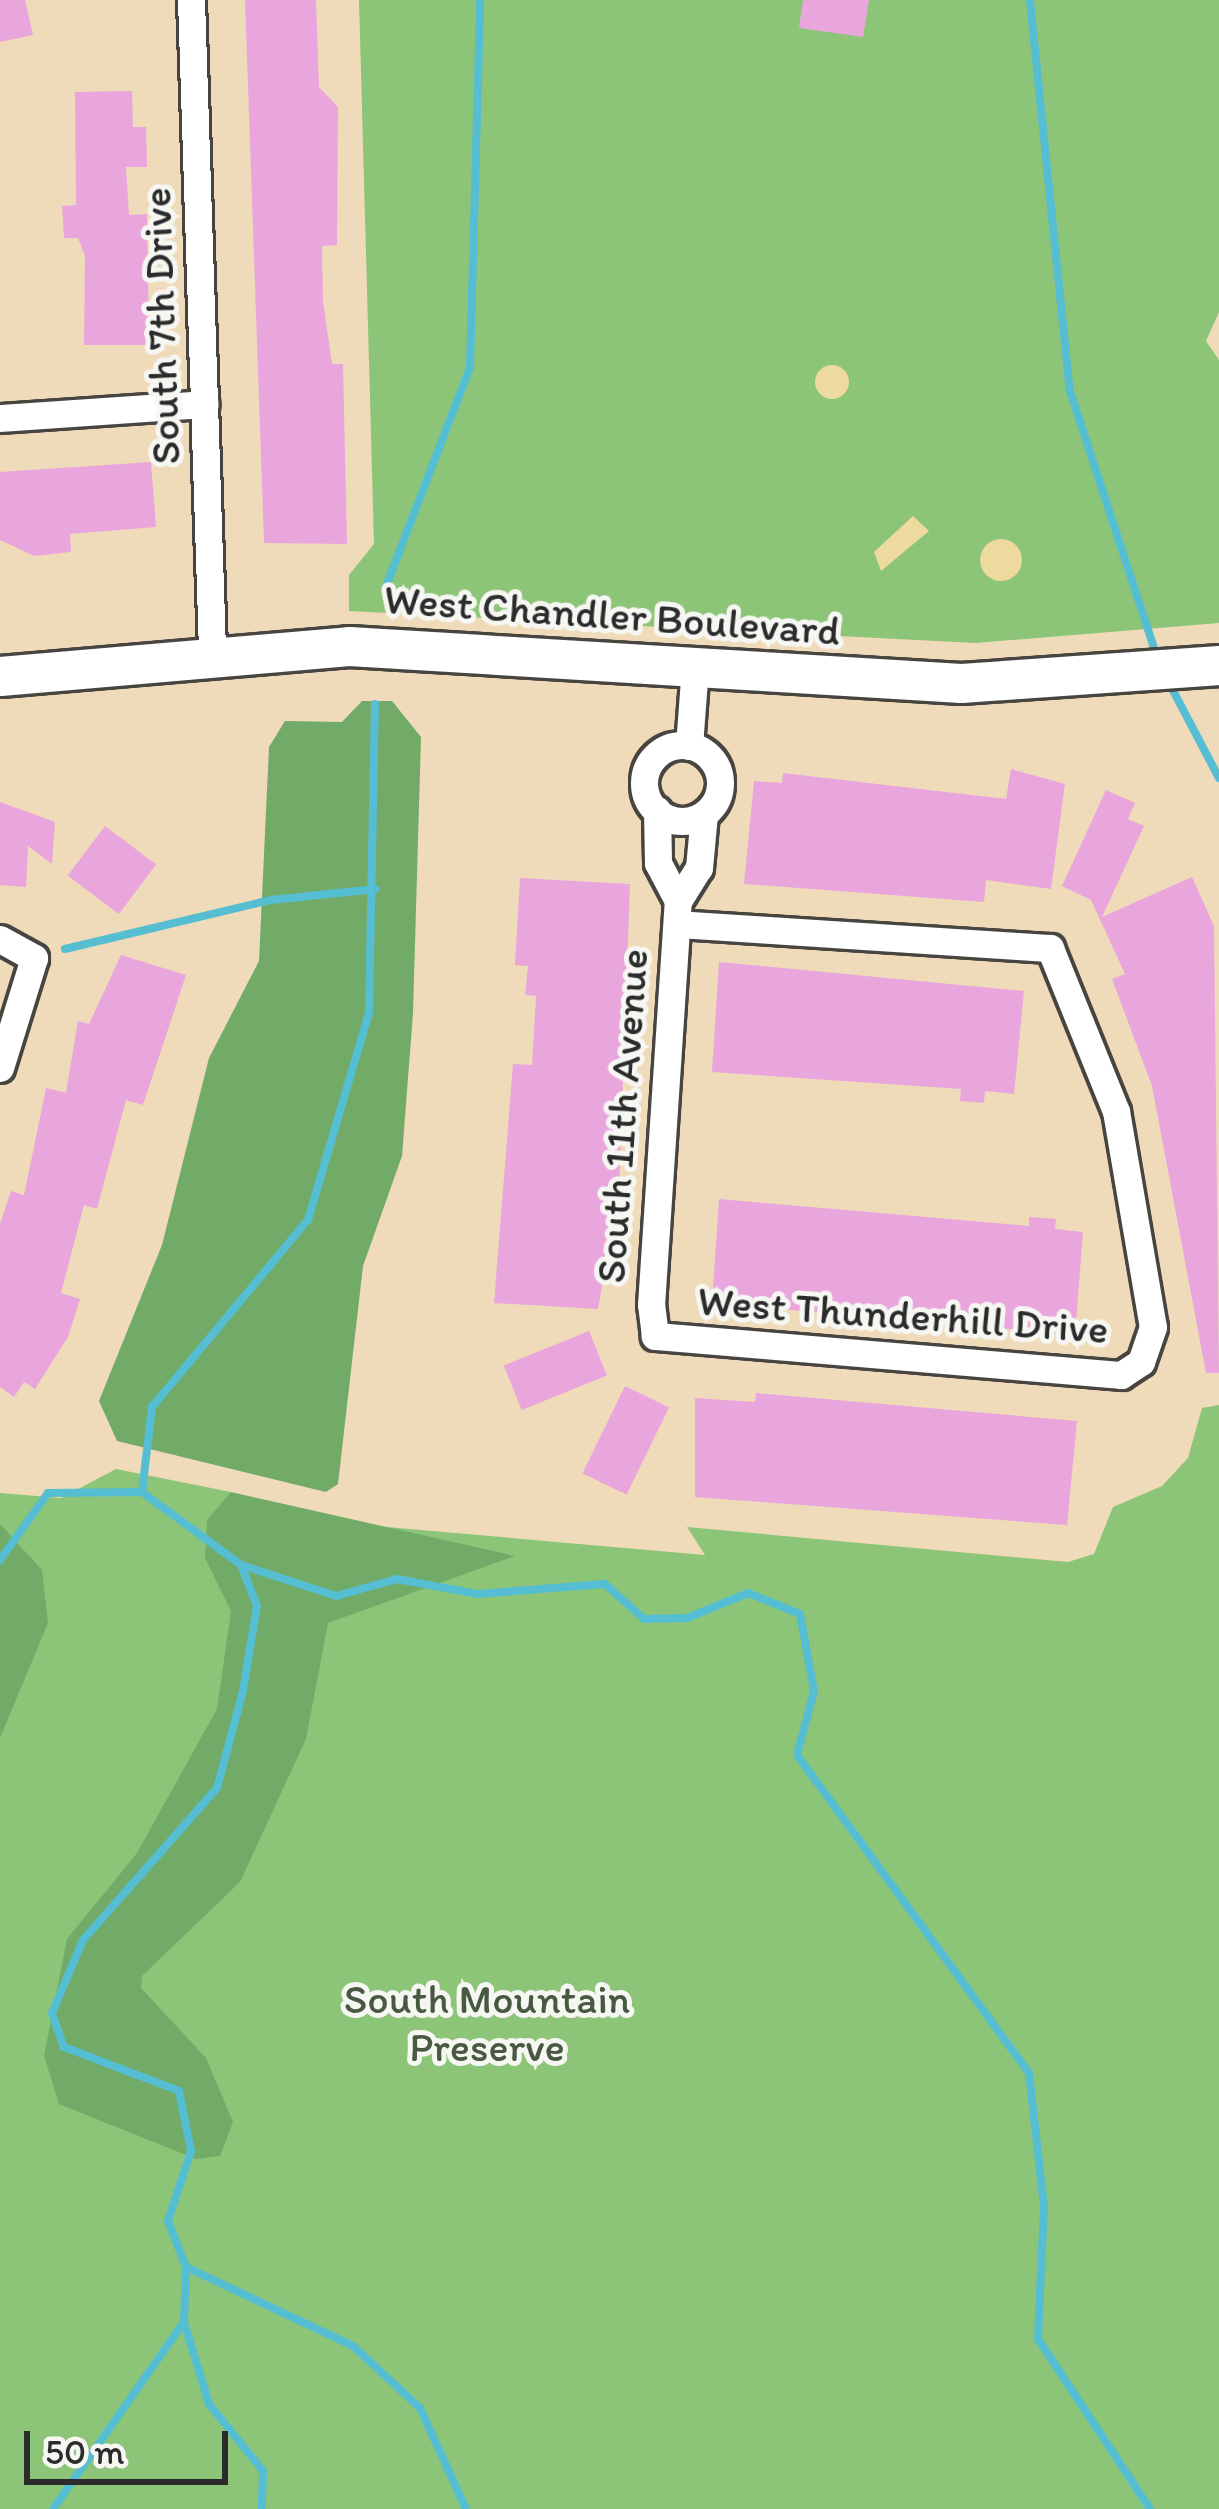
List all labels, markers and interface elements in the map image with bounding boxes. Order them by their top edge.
street label: South 7th Drive [131,187,191,465]
street label: West Chandler Boulevard [382,574,842,656]
street label: South 11th Avenue [585,949,659,1283]
street label: West Thunderhill Drive [697,1276,1109,1354]
park label: South Mountain Preserve [343,1974,631,2072]
scale bar [30,2407,234,2481]
text: 50 m [45,2430,124,2473]

